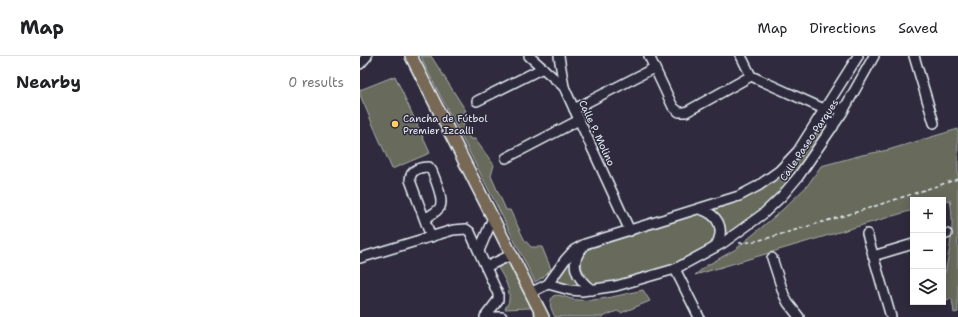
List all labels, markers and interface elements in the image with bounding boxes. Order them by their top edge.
text: Map [20,15,64,40]
text: Map [758,19,788,37]
text: Directions [810,19,876,37]
text: Saved [898,19,938,37]
text: Nearby [16,71,81,93]
text: 0 results [288,74,344,91]
street label: Calle Paseo Parques [777,97,841,183]
street label: Calle P. Molino [576,98,618,168]
place label: Cancha de Fútbol Premier Izcalli [403,112,487,137]
marker: Cancha de Fútbol Premier Izcalli [390,119,400,129]
map controls [910,197,946,305]
button: + [910,197,946,233]
button: − [910,233,946,269]
button: layers [910,269,946,305]

